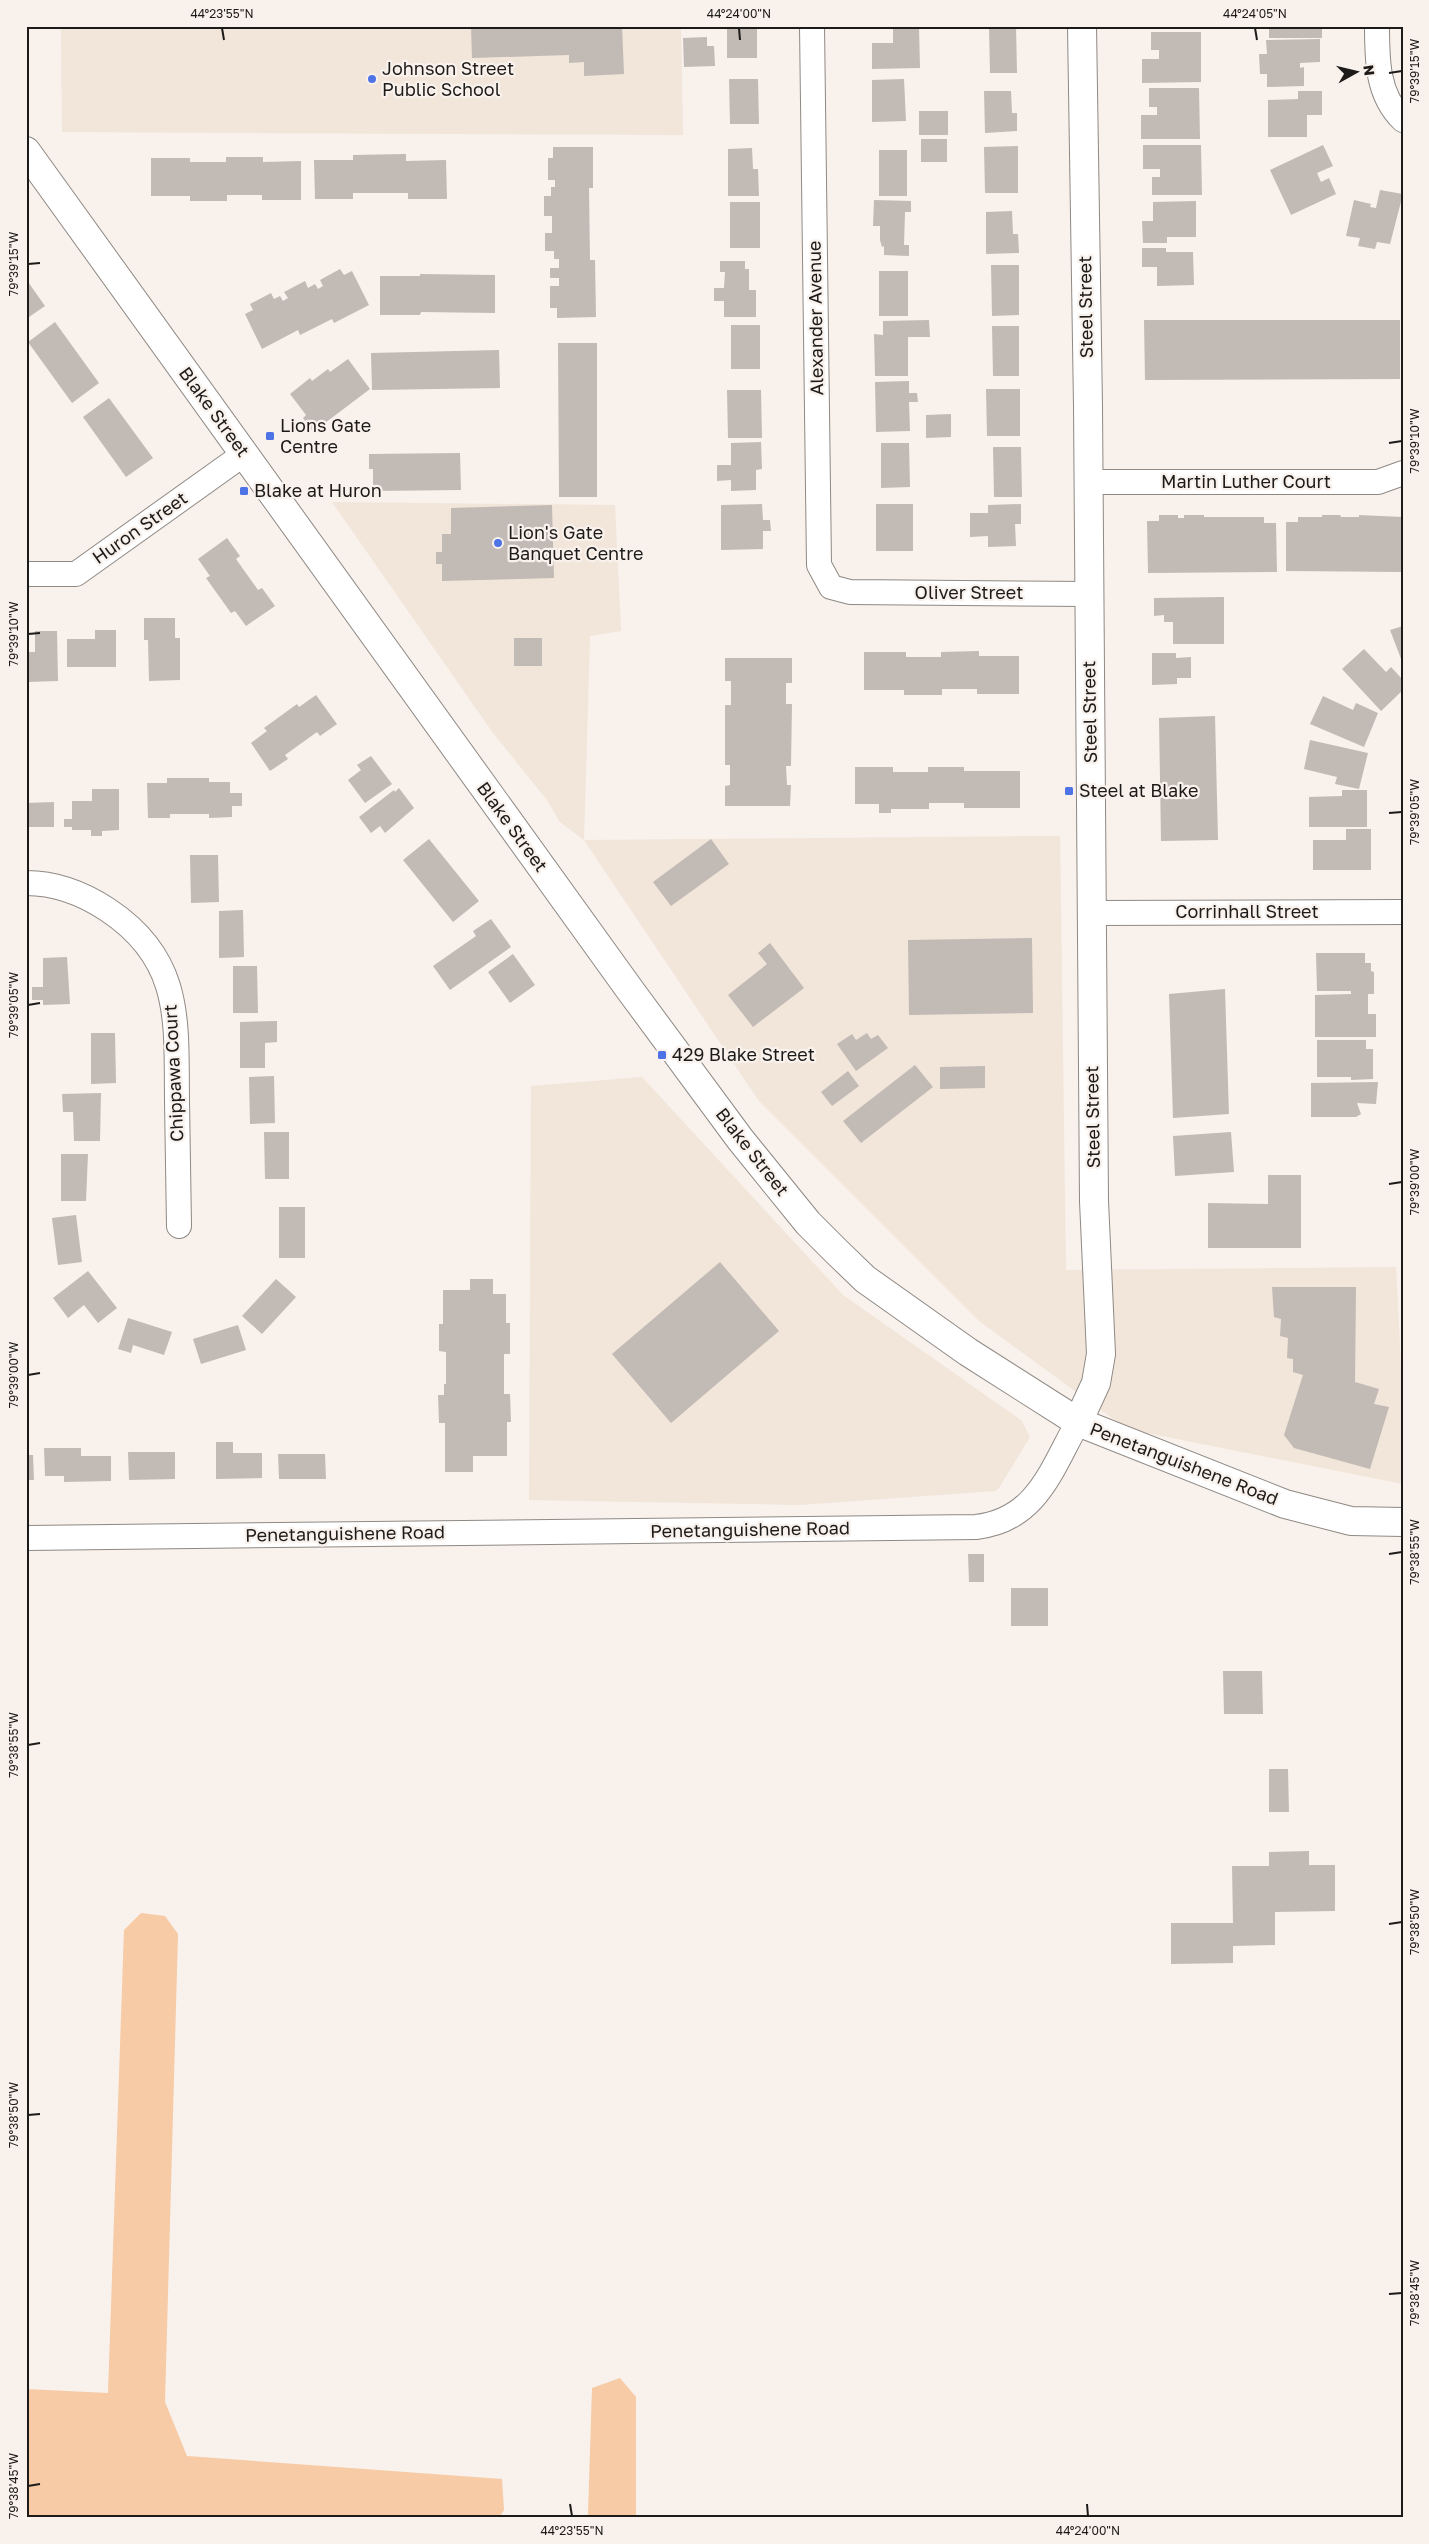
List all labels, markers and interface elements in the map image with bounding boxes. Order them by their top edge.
text: 44°23'55"N [190,6,254,21]
text: 44°24'00"N [707,6,771,21]
text: 44°24'05"N [1223,6,1287,21]
text: 79°39'15"W [1407,38,1422,103]
north arrow [1332,48,1382,98]
place label: Johnson Street Public School [382,57,514,100]
text: N [1360,64,1379,77]
marker: Johnson Street Public School [366,73,378,85]
text: 79°39'15"W [6,231,21,296]
street label: Alexander Avenue [803,240,827,396]
street label: Steel Street [1073,255,1097,359]
street label: Blake Street [175,362,255,461]
text: 79°39'10"W [1407,408,1422,473]
place label: Lions Gate Centre [280,414,371,457]
marker: Lions Gate Centre [264,430,276,442]
street label: Martin Luther Court [1161,470,1331,492]
place label: Blake at Huron [254,479,382,501]
marker: Blake at Huron [238,485,250,497]
street label: Huron Street [88,486,191,568]
place label: Lion's Gate Banquet Centre [508,521,643,564]
marker: Lion's Gate Banquet Centre [492,537,504,549]
street label: Oliver Street [915,581,1023,603]
text: 79°39'10"W [6,601,21,666]
street label: Steel Street [1077,660,1101,764]
street label: Blake Street [473,777,553,876]
text: 79°39'05"W [1407,778,1422,845]
place label: Steel at Blake [1079,779,1198,801]
marker: Steel at Blake [1063,785,1075,797]
street label: Corrinhall Street [1175,900,1319,922]
text: 79°39'05"W [6,971,21,1038]
street label: Chippawa Court [158,1004,188,1142]
place label: 429 Blake Street [672,1043,815,1065]
marker: 429 Blake Street [656,1049,668,1061]
street label: Steel Street [1080,1065,1104,1169]
street label: Blake Street [711,1103,794,1200]
text: 79°39'00"W [1407,1148,1422,1215]
text: 79°39'00"W [6,1341,21,1408]
street label: Penetanguishene Road [1087,1417,1282,1509]
street label: Penetanguishene Road [650,1516,850,1542]
text: 79°38'55"W [1407,1519,1422,1585]
street label: Penetanguishene Road [245,1520,445,1546]
text: 79°38'55"W [6,1712,21,1778]
text: 79°38'50"W [1407,1888,1422,1955]
text: 79°38'50"W [6,2081,21,2148]
text: 79°38'45"W [1407,2260,1422,2326]
text: 79°38'45"W [6,2453,21,2519]
text: 44°23'55"N [540,2523,604,2538]
text: 44°24'00"N [1056,2523,1120,2538]

